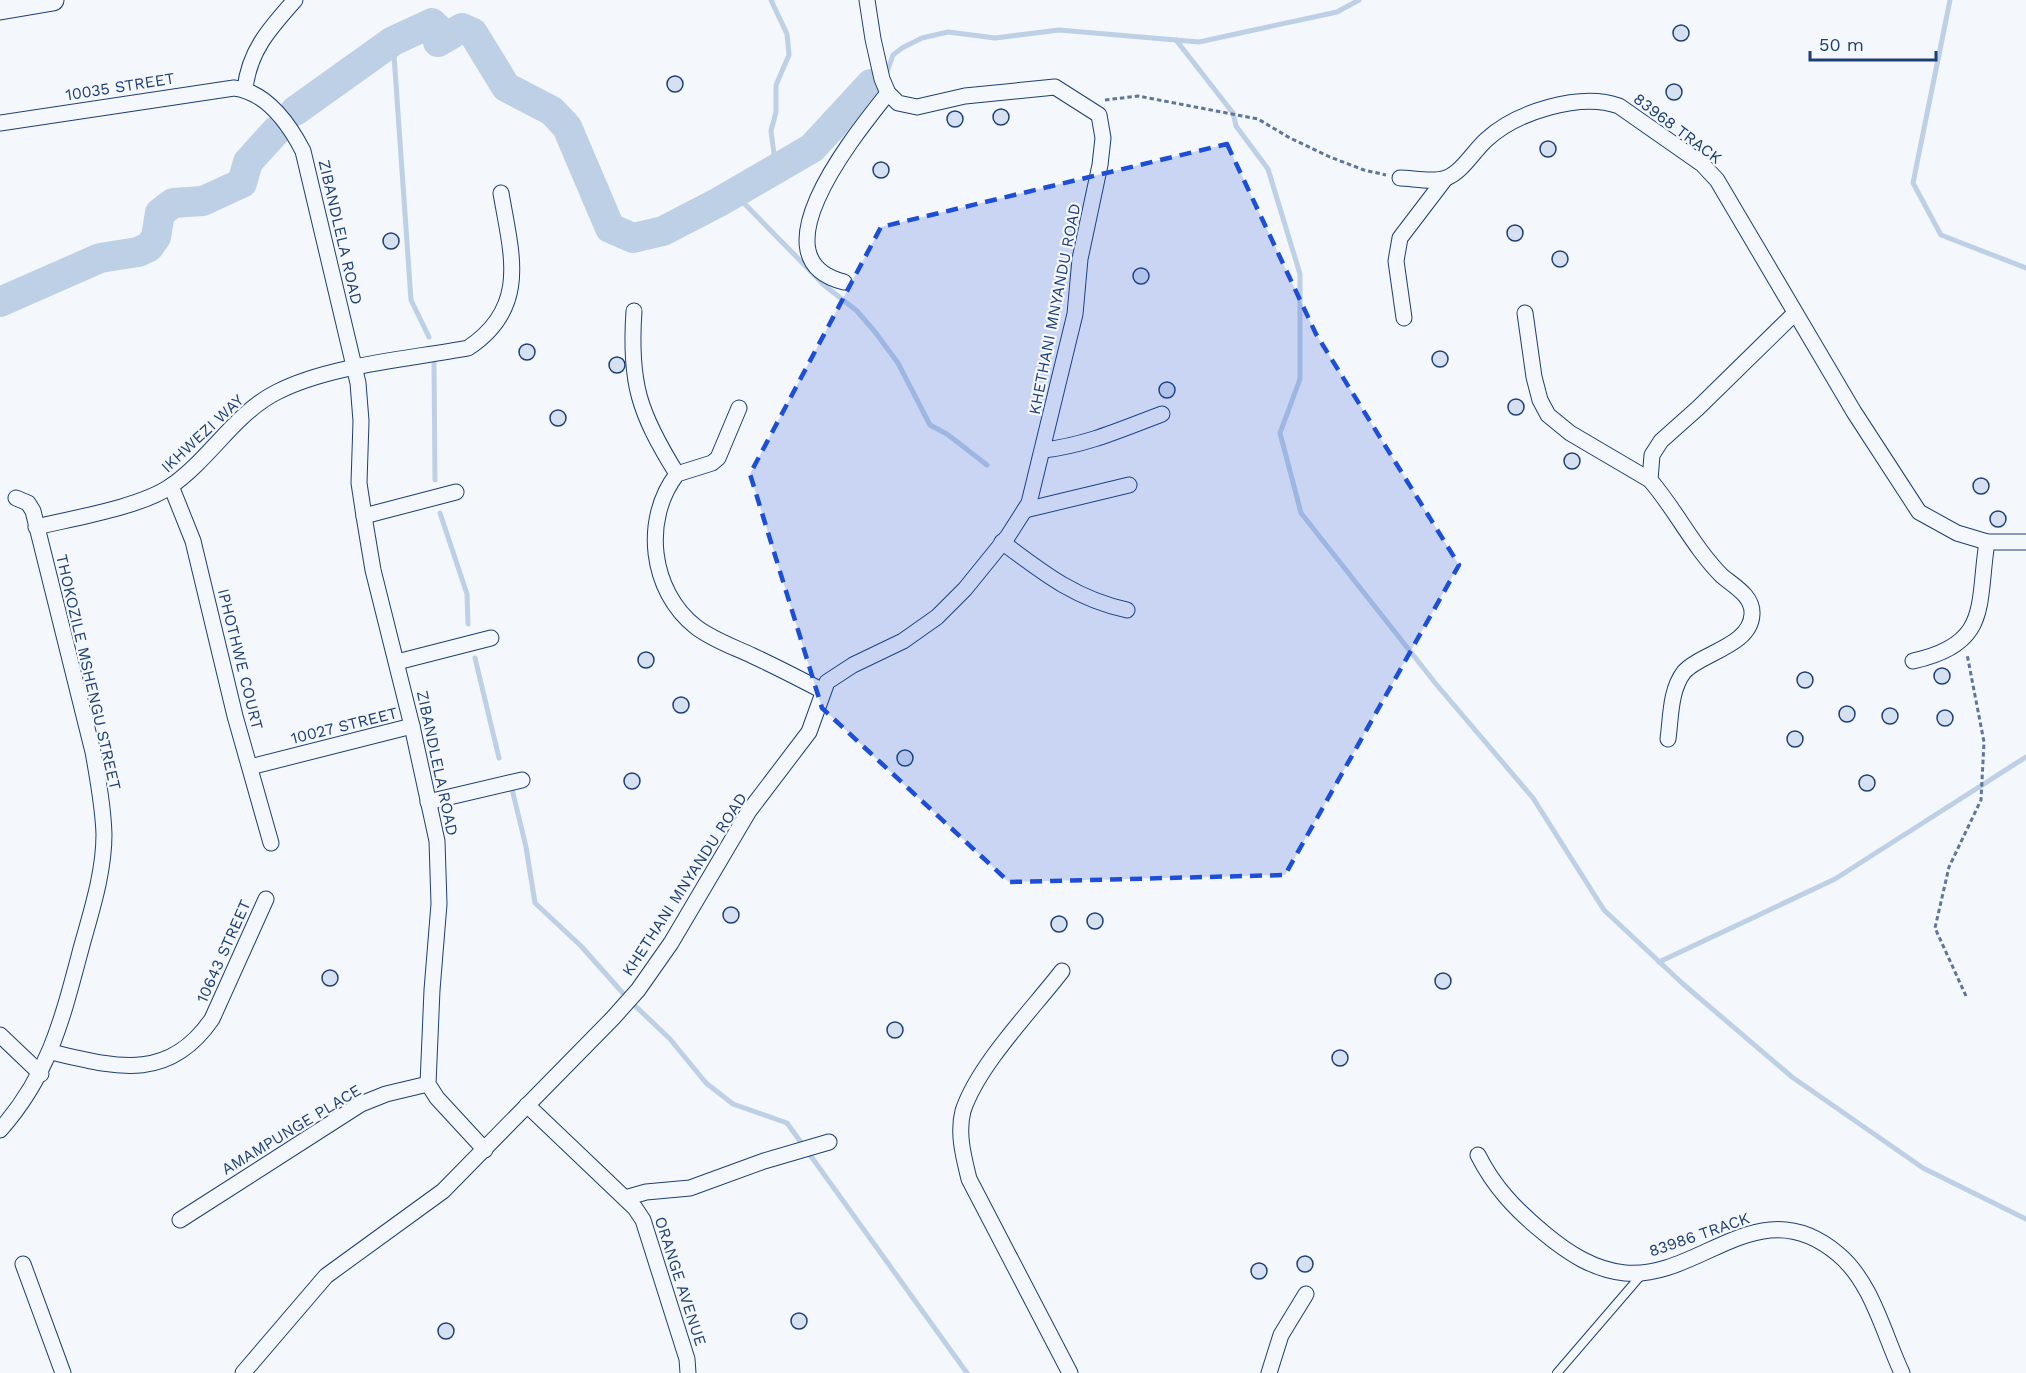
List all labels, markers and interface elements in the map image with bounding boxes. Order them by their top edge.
scale bar [1810,24,1936,62]
text: 50 m [1819,34,1864,55]
street label: 10035 STREET [64,68,176,104]
street label: 83968 TRACK [1630,89,1726,168]
street label: ZIBANDLELA ROAD [315,158,366,306]
street label: KHETHANI MNYANDU ROAD [1025,202,1084,416]
street label: IKHWEZI WAY [157,390,248,476]
street label: THOKOZILE MSHENGU STREET [52,552,125,792]
street label: IPHOTHWE COURT [214,587,267,732]
street label: ZIBANDLELA ROAD [413,689,462,837]
street label: 10027 STREET [289,703,400,748]
street label: KHETHANI MNYANDU ROAD [618,789,751,980]
street label: 10643 STREET [192,896,255,1006]
street label: AMAMPUNGE PLACE [218,1080,364,1179]
street label: 83986 TRACK [1646,1208,1753,1261]
street label: ORANGE AVENUE [651,1214,710,1348]

